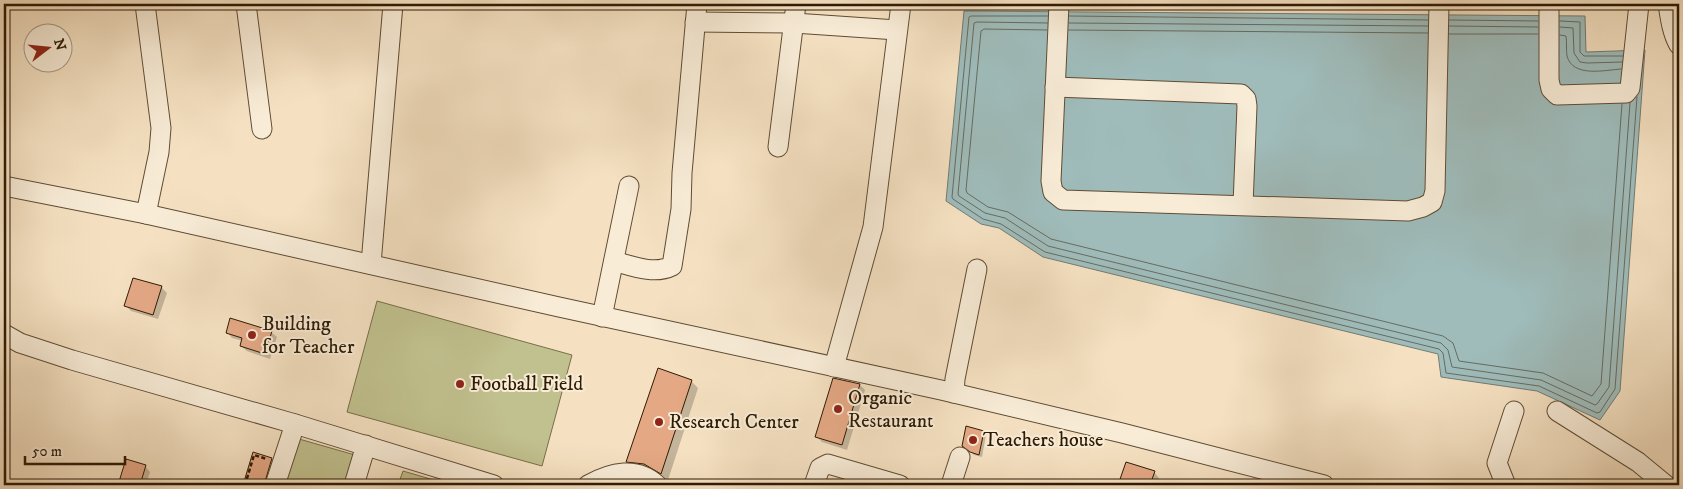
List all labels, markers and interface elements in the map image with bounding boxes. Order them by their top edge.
north arrow [22,22,72,72]
text: N [49,37,70,53]
place label: Building for Teacher [262,312,355,360]
marker: Building for Teacher [246,329,258,341]
place label: Football Field [470,372,583,397]
marker: Football Field [454,378,466,390]
place label: Organic Restaurant [848,386,933,434]
marker: Organic Restaurant [832,403,844,415]
place label: Research Center [669,410,799,435]
marker: Research Center [653,416,665,428]
place label: Teachers house [983,428,1103,453]
scale bar [25,434,125,466]
marker: Teachers house [967,434,979,446]
text: 50 m [32,442,62,461]

